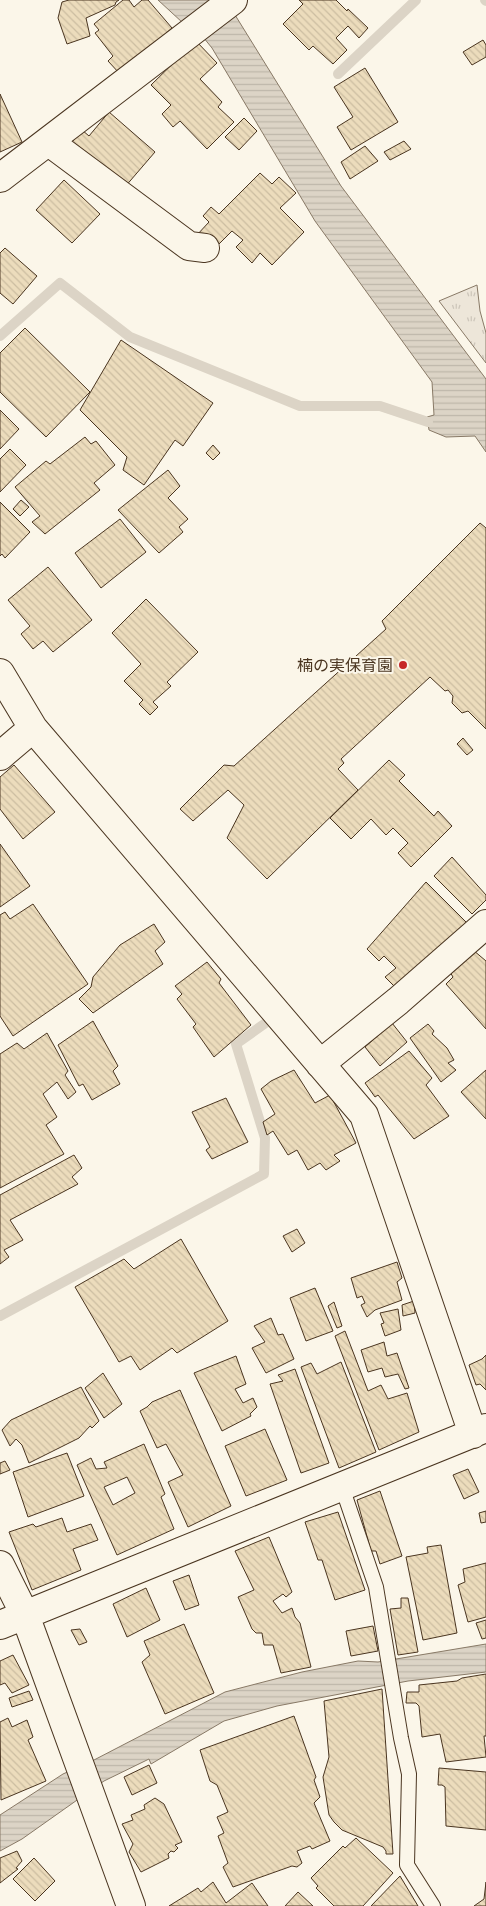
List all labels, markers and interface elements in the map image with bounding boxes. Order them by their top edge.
place label: 楠の実保育園 [297,656,393,675]
marker: 楠の実保育園 [397,659,409,671]

